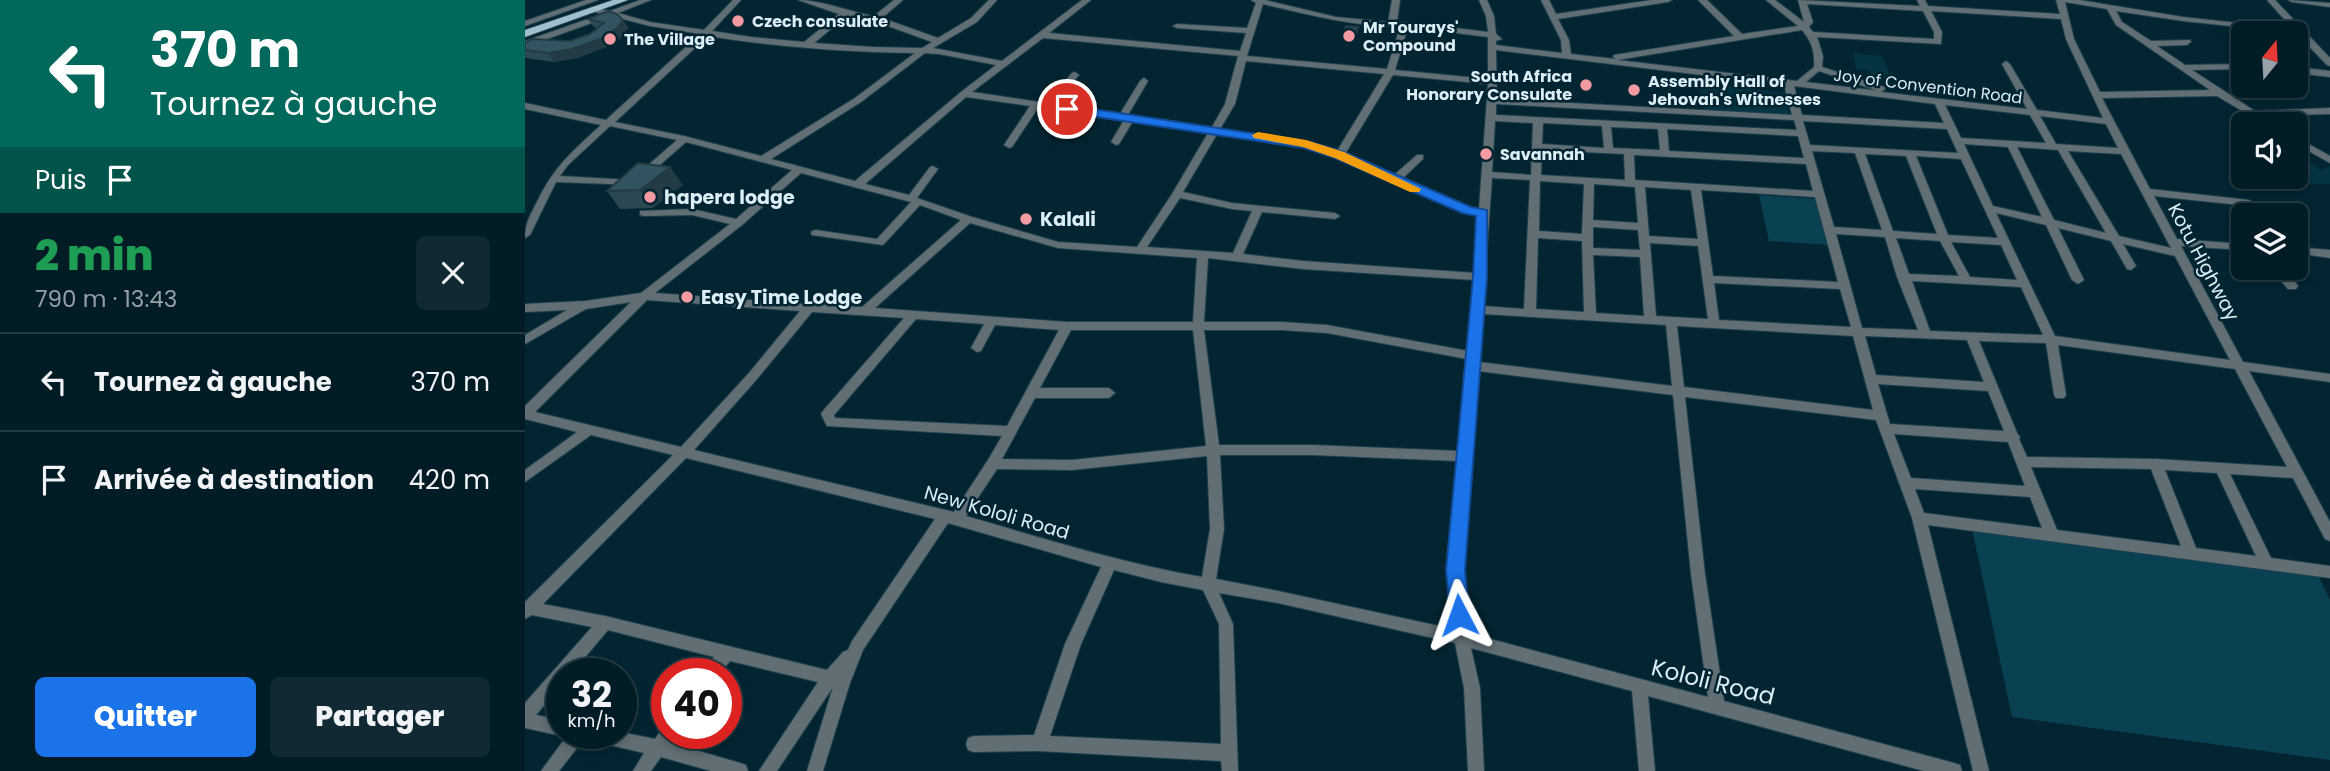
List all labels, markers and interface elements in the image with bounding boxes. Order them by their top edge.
place label: Czech consulate [752,10,888,33]
marker: Czech consulate [730,13,746,29]
text: 370 m [150,16,300,84]
place label: Mr Tourays' Compound [1363,16,1459,57]
north arrow [2231,21,2308,98]
map controls [2231,21,2308,280]
icon: left [35,28,126,119]
place label: The Village [624,28,715,51]
marker: Mr Tourays' Compound [1341,28,1357,44]
marker: The Village [602,31,618,47]
street label: Joy of Convention Road [1832,64,2024,109]
place label: South Africa Honorary Consulate [1406,65,1572,106]
place label: Assembly Hall of Jehovah's Witnesses [1648,70,1821,111]
marker: South Africa Honorary Consulate [1578,77,1594,93]
pin [1037,79,1097,139]
text: Tournez à gauche [150,81,437,126]
marker: Assembly Hall of Jehovah's Witnesses [1626,82,1642,98]
icon: arrive [1048,90,1086,128]
button: sound [2231,112,2308,189]
place label: Savannah [1500,143,1585,166]
marker: Savannah [1478,146,1494,162]
icon: arrive [101,161,139,199]
text: Puis [35,162,87,198]
place label: hapera lodge [664,184,795,211]
marker: hapera lodge [642,189,658,205]
street label: Kotu Highway [2161,199,2246,326]
button: layers [2231,203,2308,280]
place label: Kalali [1040,206,1096,233]
marker: Kalali [1018,211,1034,227]
text: 2 min [35,226,153,285]
button: close [416,236,490,310]
text: 790 m · 13:43 [35,283,177,315]
place label: Easy Time Lodge [701,284,862,311]
marker: Easy Time Lodge [679,289,695,305]
icon: left [35,363,73,401]
text: Tournez à gauche [94,364,332,400]
text: 370 m [410,364,490,400]
icon: arrive [35,461,73,499]
text: Arrivée à destination [94,462,374,498]
text: 420 m [409,462,490,498]
street label: New Kololi Road [921,479,1073,546]
position arrow [1422,578,1496,652]
street label: Kololi Road [1648,651,1778,713]
speed limit sign: 40 [651,658,742,749]
text: 32 [571,670,612,719]
button: Quitter [35,677,256,757]
button: Partager [270,677,490,757]
text: km/h [568,708,615,733]

